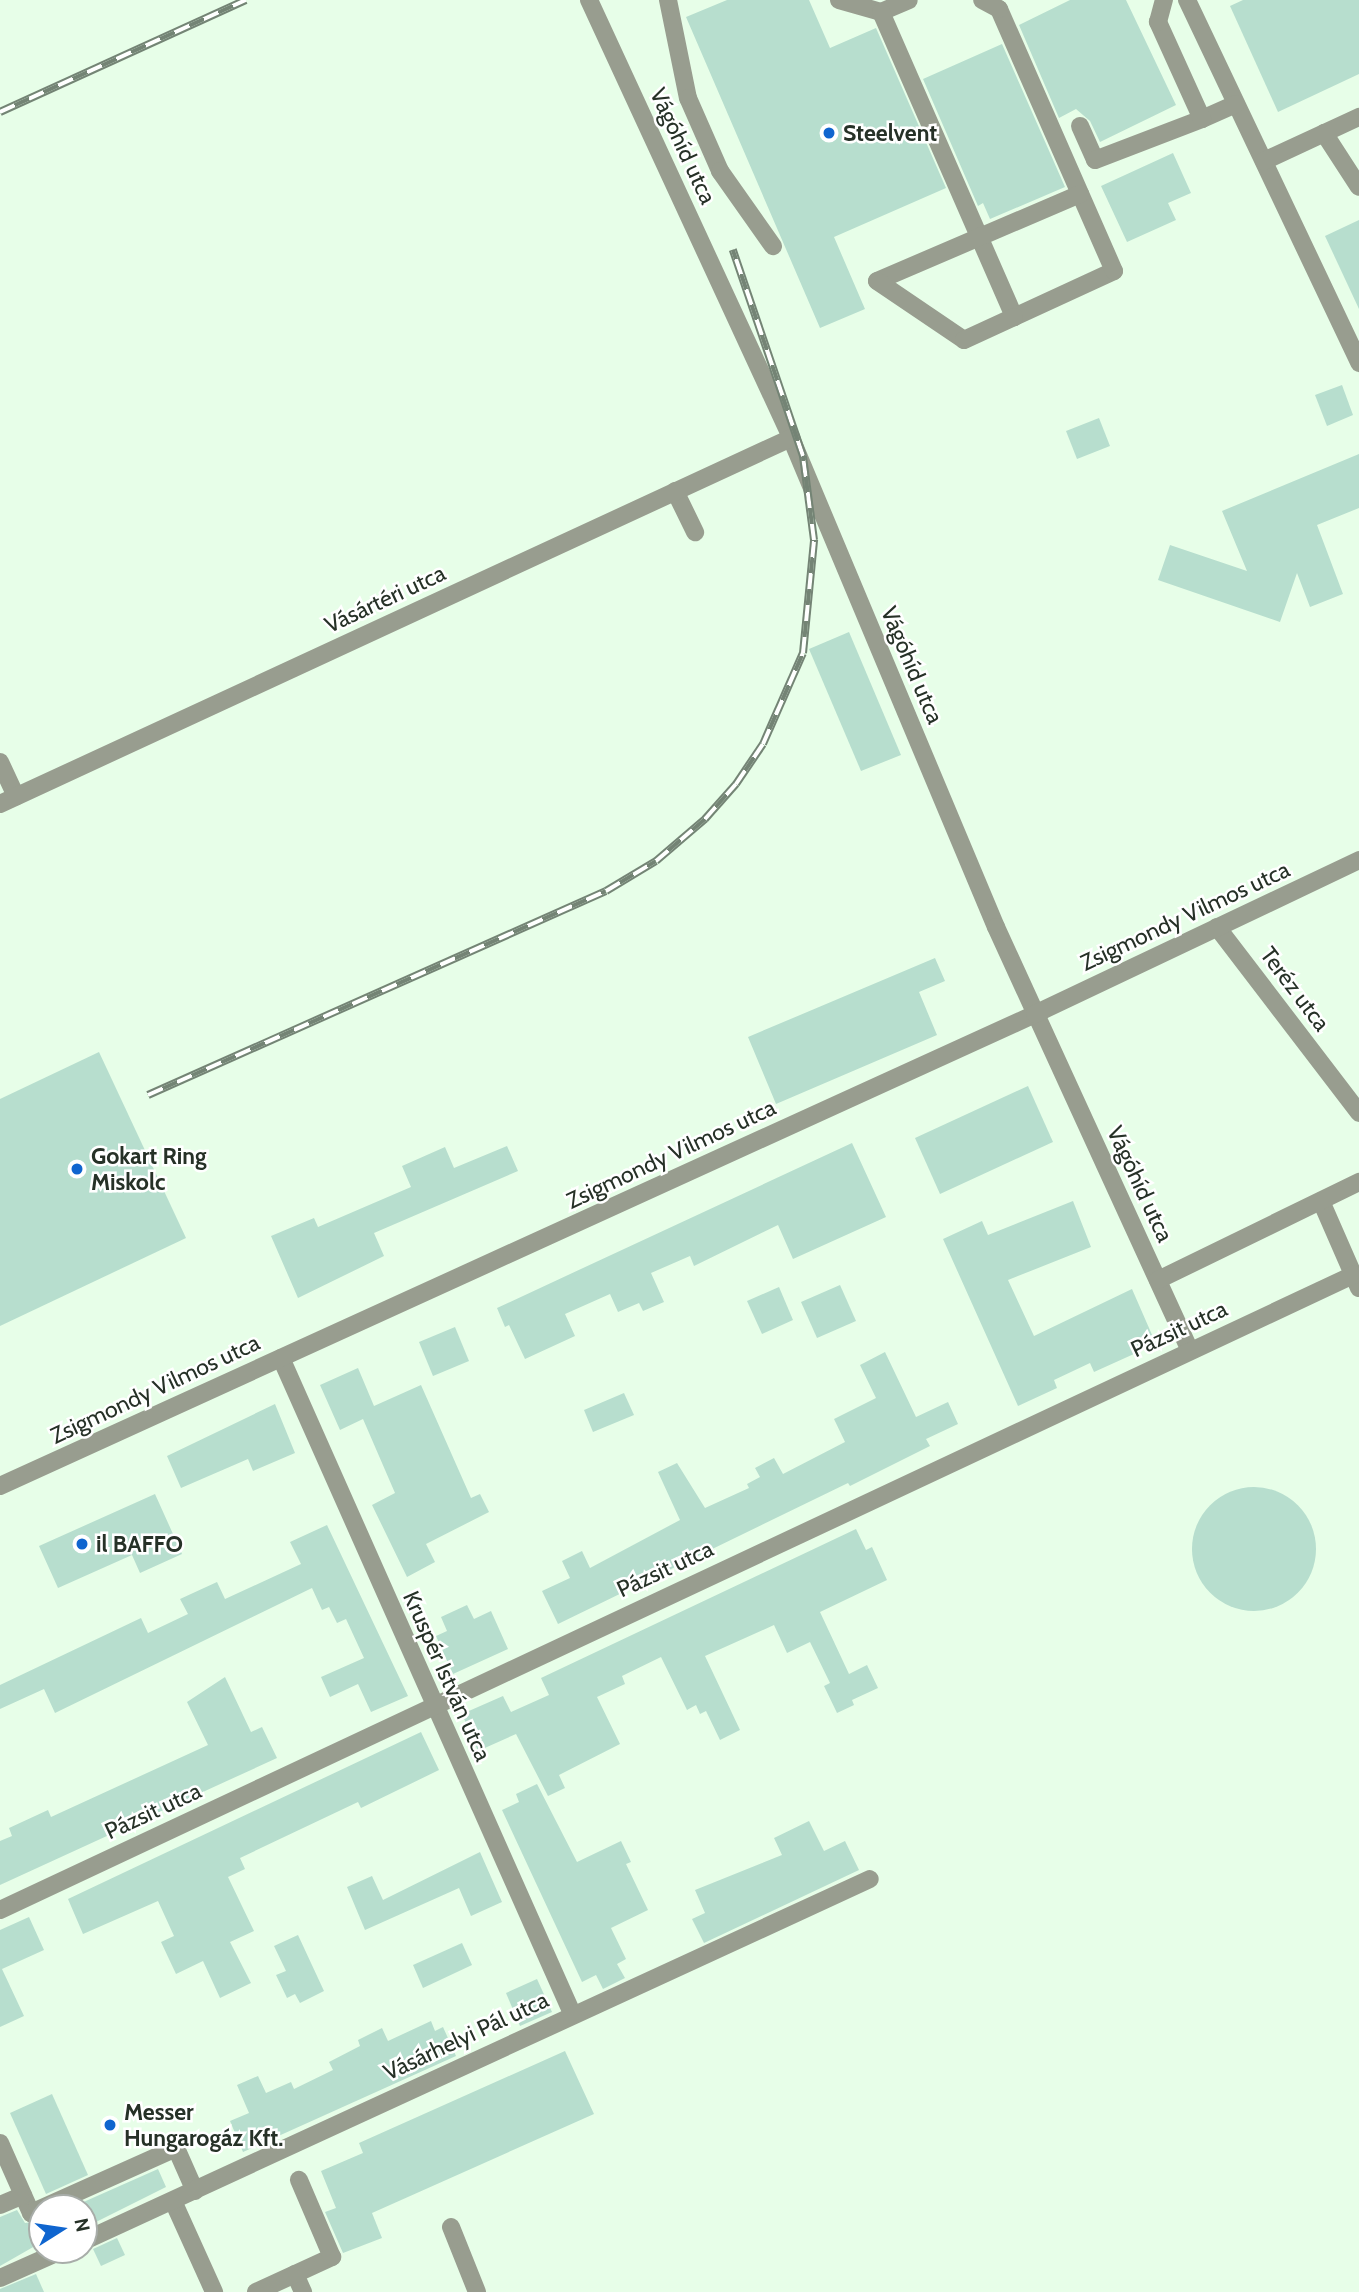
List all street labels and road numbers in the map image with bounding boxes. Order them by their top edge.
street label: Vágóhíd utca [644,84,722,208]
street label: Vásártéri utca [320,559,450,639]
street label: Vágóhíd utca [875,602,949,728]
street label: Zsigmondy Vilmos utca [1076,855,1294,977]
street label: Teréz utca [1254,941,1336,1037]
street label: Zsigmondy Vilmos utca [562,1093,780,1215]
street label: Vágóhíd utca [1101,1122,1179,1246]
street label: Pázsit utca [1126,1295,1232,1363]
street label: Zsigmondy Vilmos utca [46,1328,264,1450]
street label: Pázsit utca [612,1535,718,1603]
street label: Kruspér István utca [397,1587,497,1765]
street label: Pázsit utca [100,1777,206,1845]
street label: Vásárhelyi Pál utca [379,1986,553,2086]

